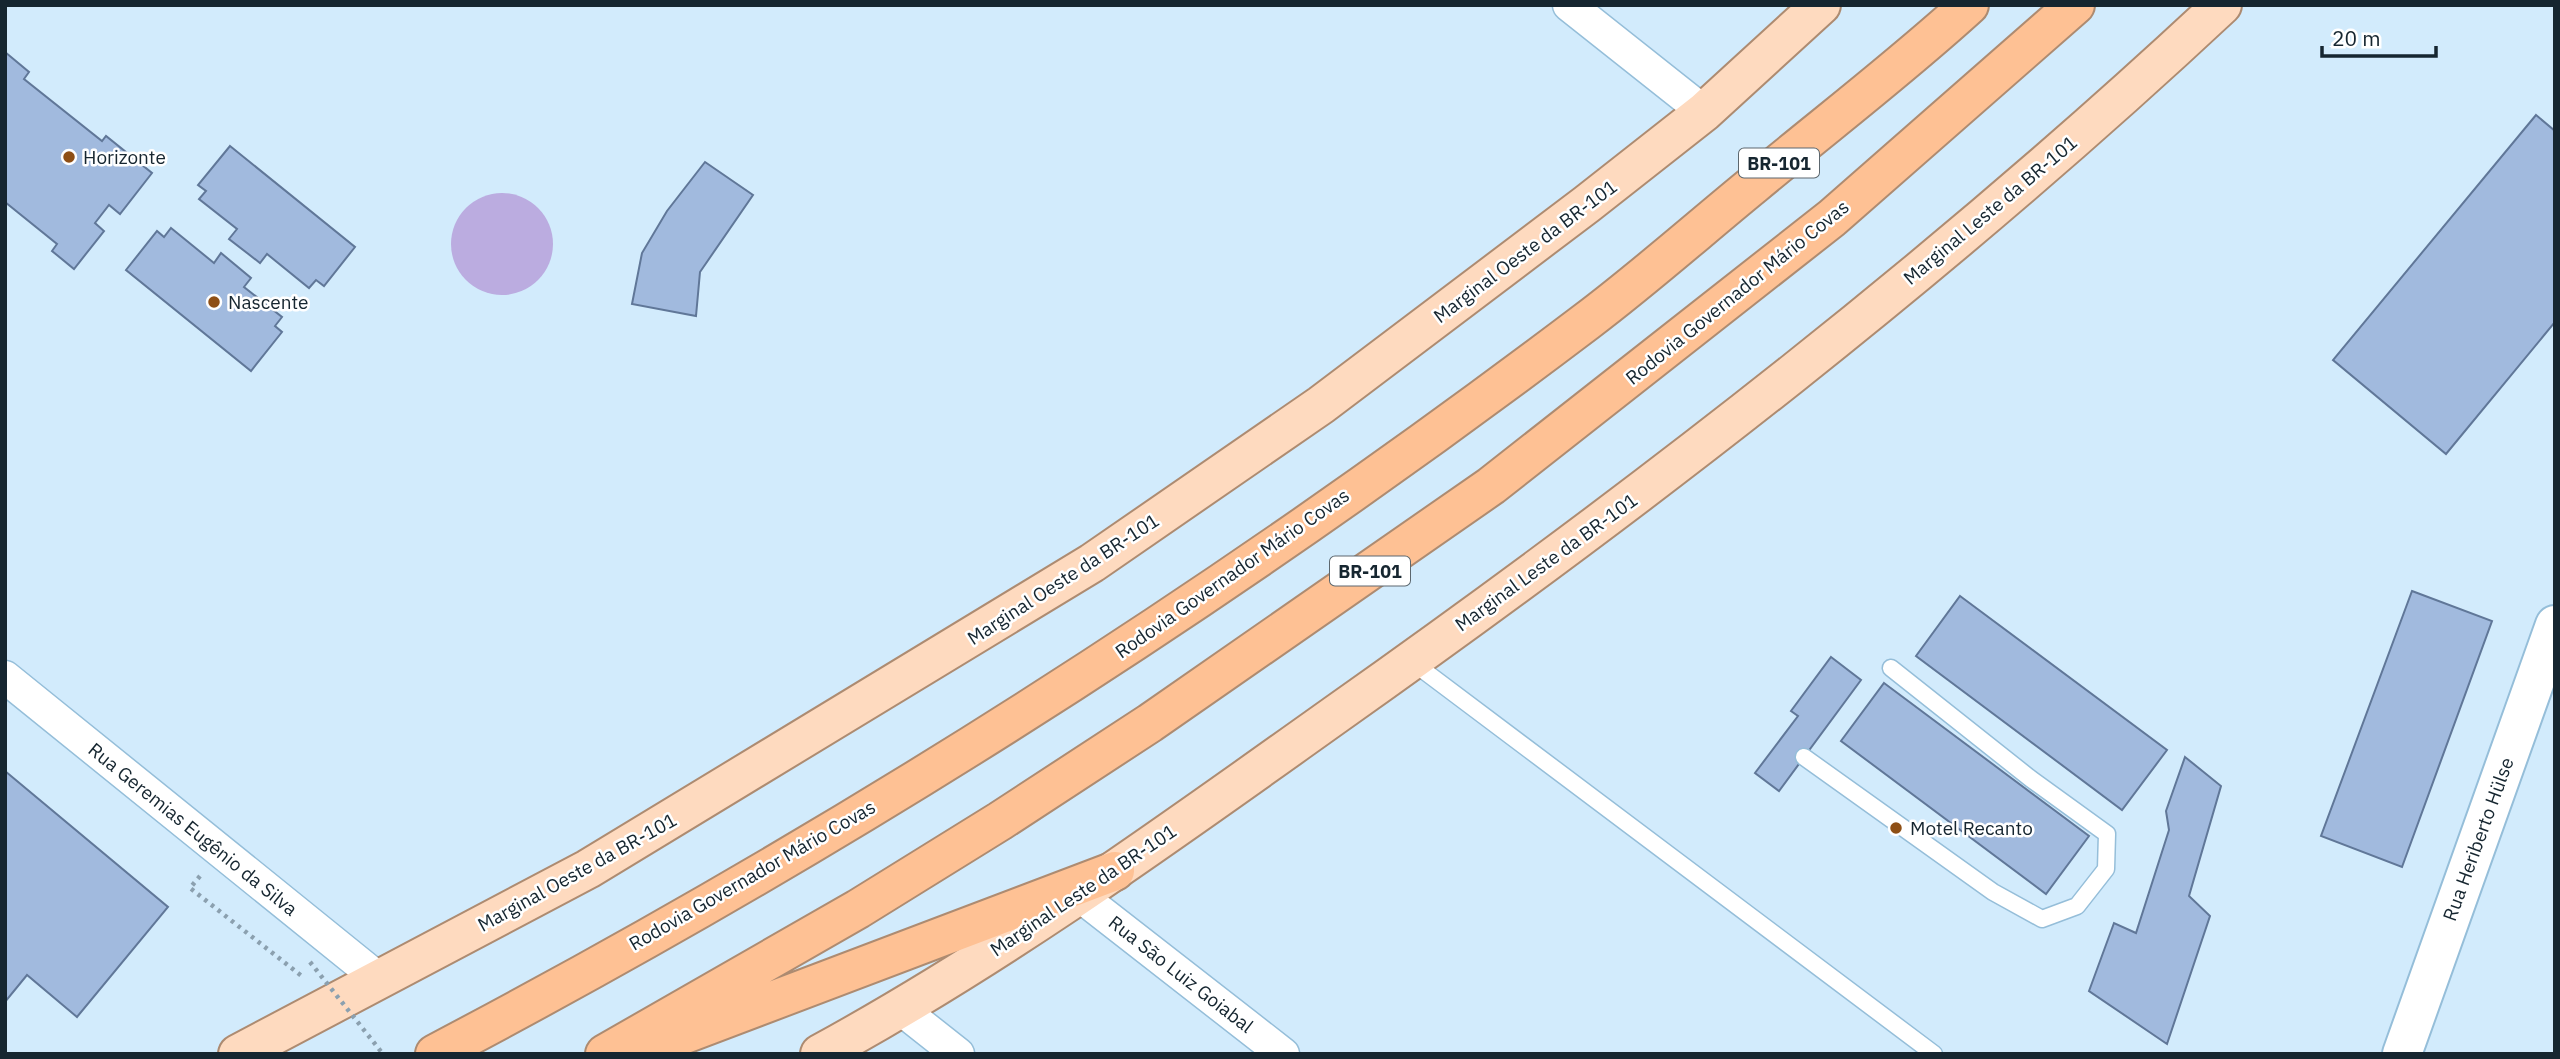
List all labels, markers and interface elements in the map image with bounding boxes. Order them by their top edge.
scale bar [2322,14,2436,58]
text: 20 m [2332,24,2381,52]
street label: Marginal Leste da BR-101 [1898,130,2082,290]
place label: Horizonte [83,145,166,169]
road number: BR-101 [1739,148,1819,178]
marker: Horizonte [61,149,77,165]
street label: Marginal Oeste da BR-101 [1428,174,1622,328]
street label: Rodovia Governador Mário Covas [1620,194,1854,390]
place label: Nascente [228,290,309,314]
marker: Nascente [206,294,222,310]
street label: Rodovia Governador Mário Covas [1110,483,1354,663]
street label: Marginal Leste da BR-101 [1450,488,1642,636]
street label: Marginal Oeste da BR-101 [963,508,1163,650]
road number: BR-101 [1330,556,1410,586]
street label: Rua Geremias Eugênio da Silva [83,737,303,921]
street label: Rua Heriberto Hülse [2437,754,2519,924]
street label: Rodovia Governador Mário Covas [625,795,879,955]
street label: Marginal Oeste da BR-101 [473,807,681,937]
place label: Motel Recanto [1910,816,2033,840]
street label: Marginal Leste da BR-101 [985,819,1181,961]
marker: Motel Recanto [1888,820,1904,836]
street label: Rua São Luiz Goiabal [1104,910,1258,1038]

